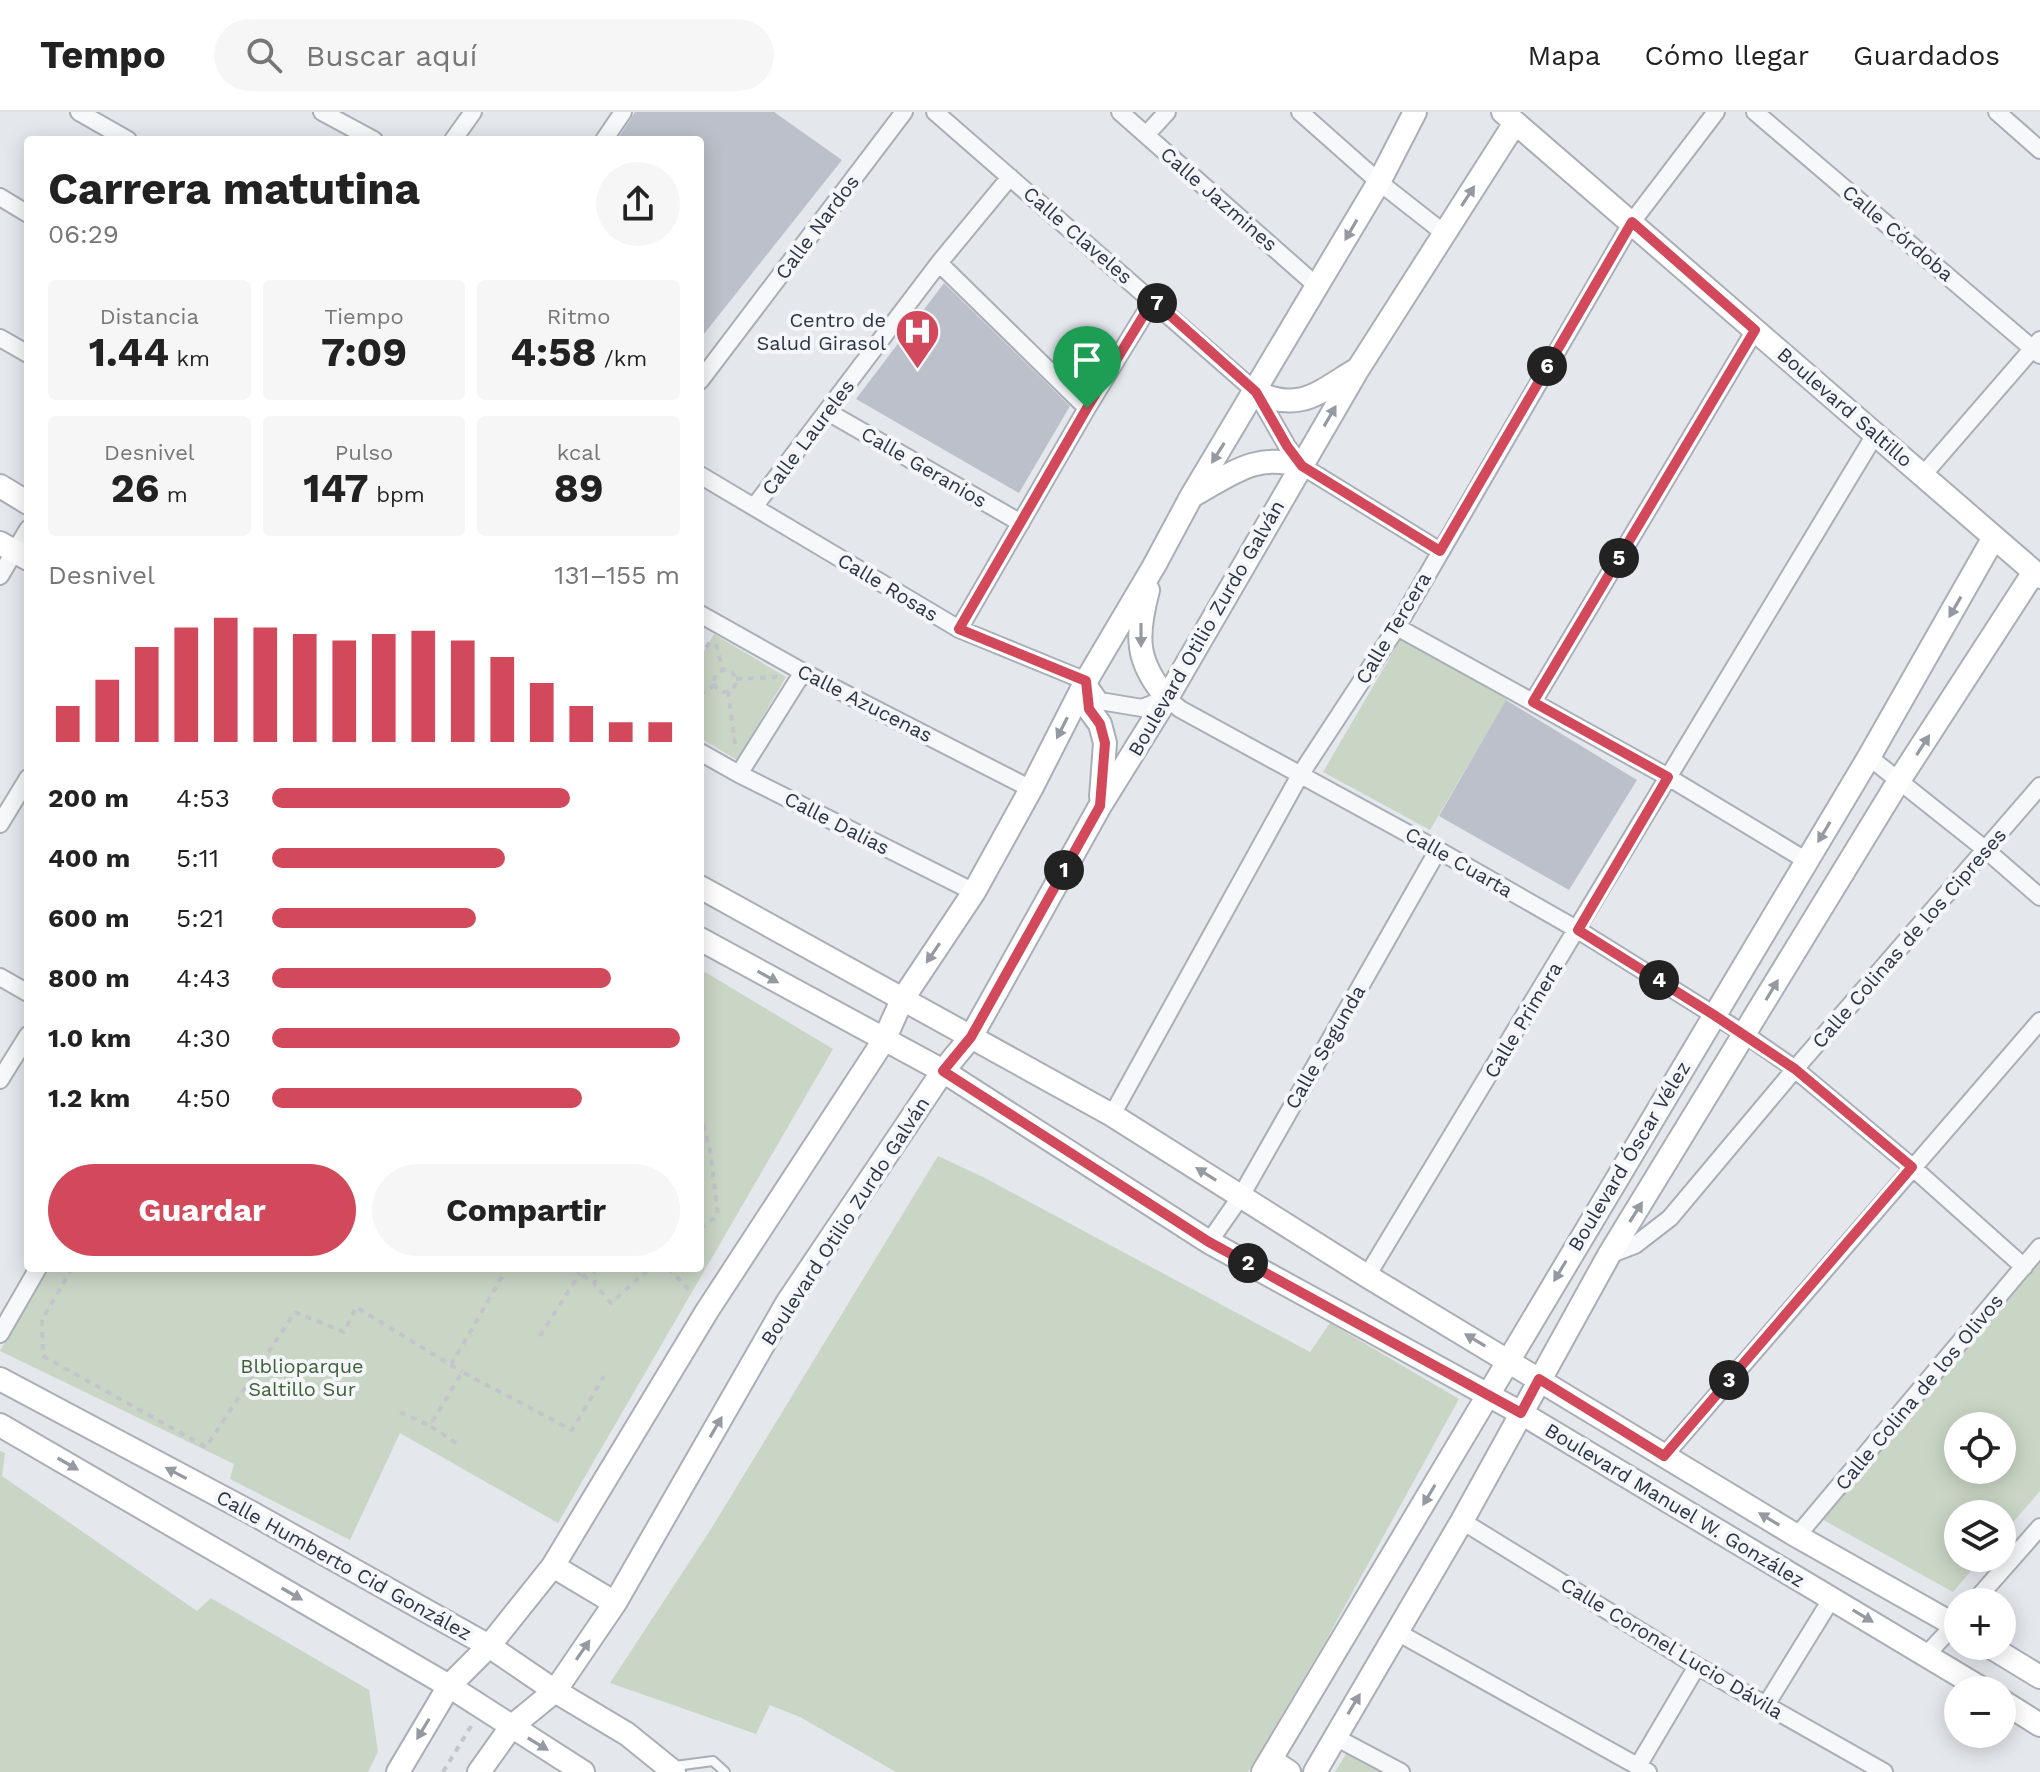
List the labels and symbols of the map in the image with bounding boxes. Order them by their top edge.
street label: Calle Jazmines [1156,142,1282,256]
street label: Calle Nardos [770,170,864,284]
street label: Calle Córdoba [1838,180,1958,286]
street label: Calle Claveles [1019,181,1137,289]
one-way arrow [1461,185,1475,207]
one-way arrow [1344,219,1358,241]
pin: 7 [1137,283,1177,323]
place label: Centro de Salud Girasol [757,308,886,355]
hospital icon: Centro de Salud Girasol [893,308,941,371]
pin [1053,326,1121,408]
street label: Boulevard Saltillo [1773,342,1917,472]
pin: 6 [1527,346,1567,386]
street label: Calle Laureles [757,374,859,500]
one-way arrow [1323,405,1337,427]
street label: Calle Geranios [857,421,991,513]
one-way arrow [1211,442,1225,464]
street label: Boulevard Otilio Zurdo Galván [1123,496,1289,760]
pin: 5 [1599,538,1639,578]
street label: Calle Rosas [833,548,943,626]
street label: Calle Tercera [1350,568,1436,688]
one-way arrow [1948,596,1962,618]
one-way arrow [1135,623,1147,648]
street label: Calle Azucenas [794,659,936,747]
one-way arrow [1056,716,1069,739]
one-way arrow [1915,734,1930,755]
street label: Calle Dalias [780,786,894,860]
one-way arrow [1817,821,1831,843]
street label: Calle Cuarta [1401,822,1517,902]
street label: Calle Colinas de los Cipreses [1807,823,2011,1053]
pin: 1 [1044,850,1084,890]
one-way arrow [926,943,941,964]
street label: Calle Primera [1479,958,1567,1082]
pin: 4 [1639,960,1679,1000]
one-way arrow [757,970,780,983]
one-way arrow [1765,979,1779,1001]
street label: Calle Segunda [1280,981,1370,1113]
street label: Boulevard Óscar Vélez [1563,1057,1695,1255]
street label: Boulevard Otilio Zurdo Galván [756,1092,934,1350]
one-way arrow [1195,1168,1217,1182]
one-way arrow [1629,1201,1643,1223]
pin: 2 [1228,1243,1268,1283]
one-way arrow [1554,1260,1568,1282]
street label: Calle Colina de los Olivos [1830,1289,2008,1495]
one-way arrow [1464,1333,1486,1347]
park label: Blblioparque Saltillo Sur [240,1354,364,1401]
pin: 3 [1709,1360,1749,1400]
one-way arrow [709,1416,723,1439]
street label: Boulevard Manuel W. González [1541,1418,1809,1592]
one-way arrow [56,1457,79,1471]
one-way arrow [165,1466,188,1479]
one-way arrow [1422,1484,1436,1506]
street label: Calle Humberto Cid González [212,1485,476,1645]
one-way arrow [1758,1512,1780,1526]
street label: Calle Coronel Lucio Dávila [1556,1572,1788,1724]
one-way arrow [281,1587,303,1601]
one-way arrow [1852,1609,1874,1623]
one-way arrow [575,1640,590,1661]
one-way arrow [1347,1693,1361,1716]
one-way arrow [416,1718,430,1740]
one-way arrow [528,1736,549,1751]

